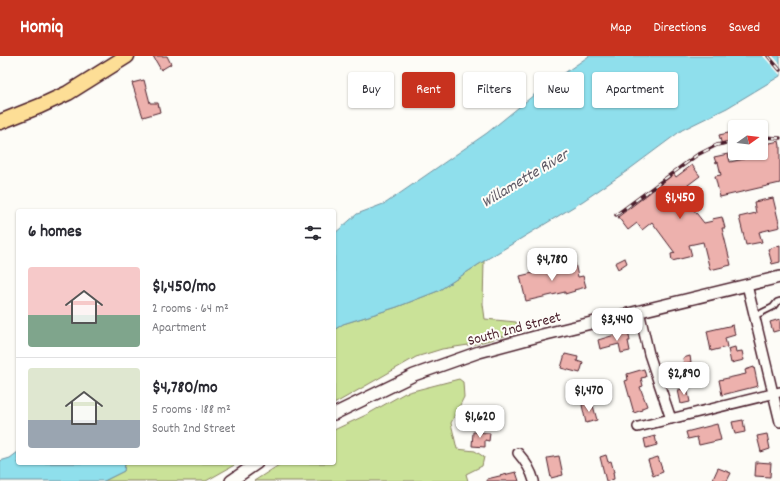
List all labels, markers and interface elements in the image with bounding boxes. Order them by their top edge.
text: Homiq [20,15,63,42]
text: Map [610,18,632,38]
text: Directions [654,18,707,38]
text: Saved [729,18,760,38]
chip: Buy [348,72,394,108]
chip: Rent [402,72,455,108]
chip: Filters [463,72,526,108]
chip: New [534,72,584,108]
chip: Apartment [592,72,678,108]
north arrow [728,120,768,160]
map controls [728,120,768,160]
water label: Willamette River [477,143,575,214]
pin: $1,450 [647,186,713,220]
text: $1,450 [665,189,695,208]
text: 6 homes [28,221,82,245]
icon: filters [302,222,324,244]
pin: $4,780 [519,248,585,282]
text: $4,780 [536,251,568,270]
text: $1,450/mo [152,276,216,300]
icon: home [60,283,108,331]
text: 2 rooms · 64 m² [152,300,229,319]
street label: South 2nd Street [465,307,564,353]
pin: $3,440 [584,308,650,342]
text: $3,440 [601,311,633,330]
text: Apartment [152,319,206,338]
pin: $2,890 [651,362,717,396]
text: $2,890 [668,365,701,384]
text: $4,780/mo [152,377,218,401]
pin: $1,470 [556,379,622,413]
text: $1,470 [574,382,604,401]
icon: home [60,384,108,432]
text: 5 rooms · 188 m² [152,401,231,420]
pin: $1,620 [447,405,513,439]
text: $1,620 [464,408,496,427]
text: South 2nd Street [152,420,235,439]

